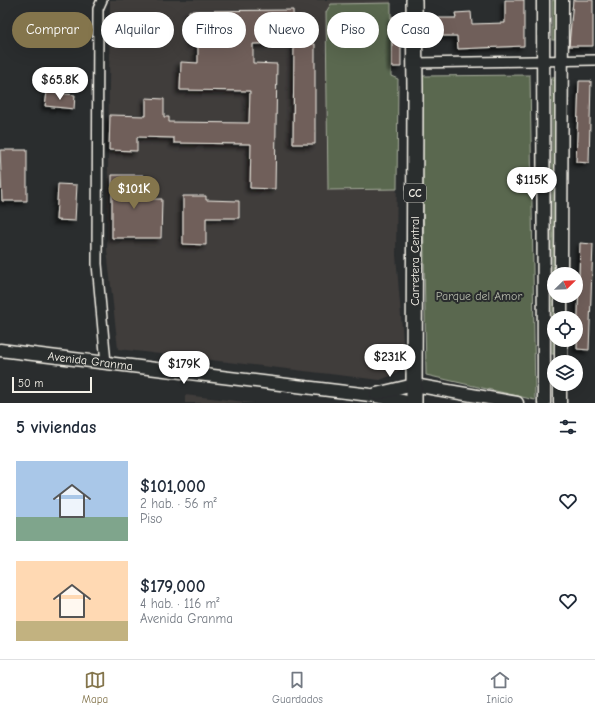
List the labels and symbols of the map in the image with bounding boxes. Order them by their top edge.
pin: $65.8K [27,67,93,101]
pin: $115K [504,167,560,201]
pin: $101K [106,176,162,210]
road number: CC [404,184,426,202]
street label: Carretera Central [408,216,422,306]
north arrow [547,267,583,303]
park label: Parque del Amor [436,289,522,303]
pin: $231K [362,344,418,378]
street label: Avenida Granma [47,349,134,373]
pin: $179K [156,351,212,385]
scale bar [12,375,92,394]

